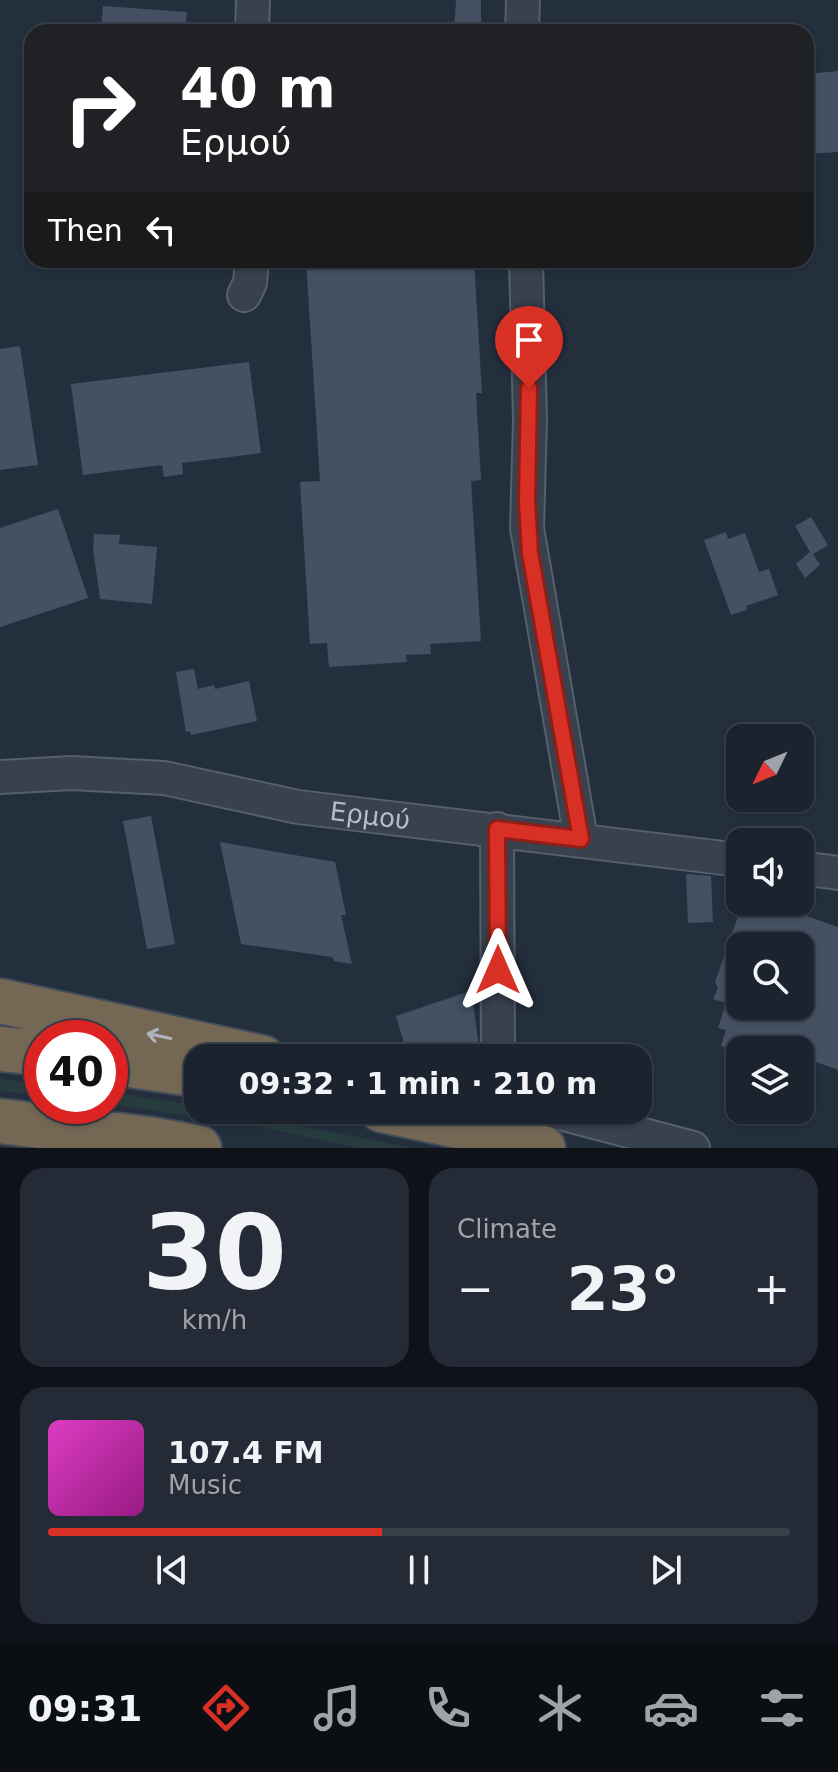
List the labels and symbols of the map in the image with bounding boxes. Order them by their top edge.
pin [495,306,563,388]
north arrow [726,724,814,812]
street label: Ερμού [328,796,412,835]
position arrow [456,928,540,1012]
speed limit sign: 40 [24,1020,128,1124]
one-way arrow [147,1028,172,1043]

